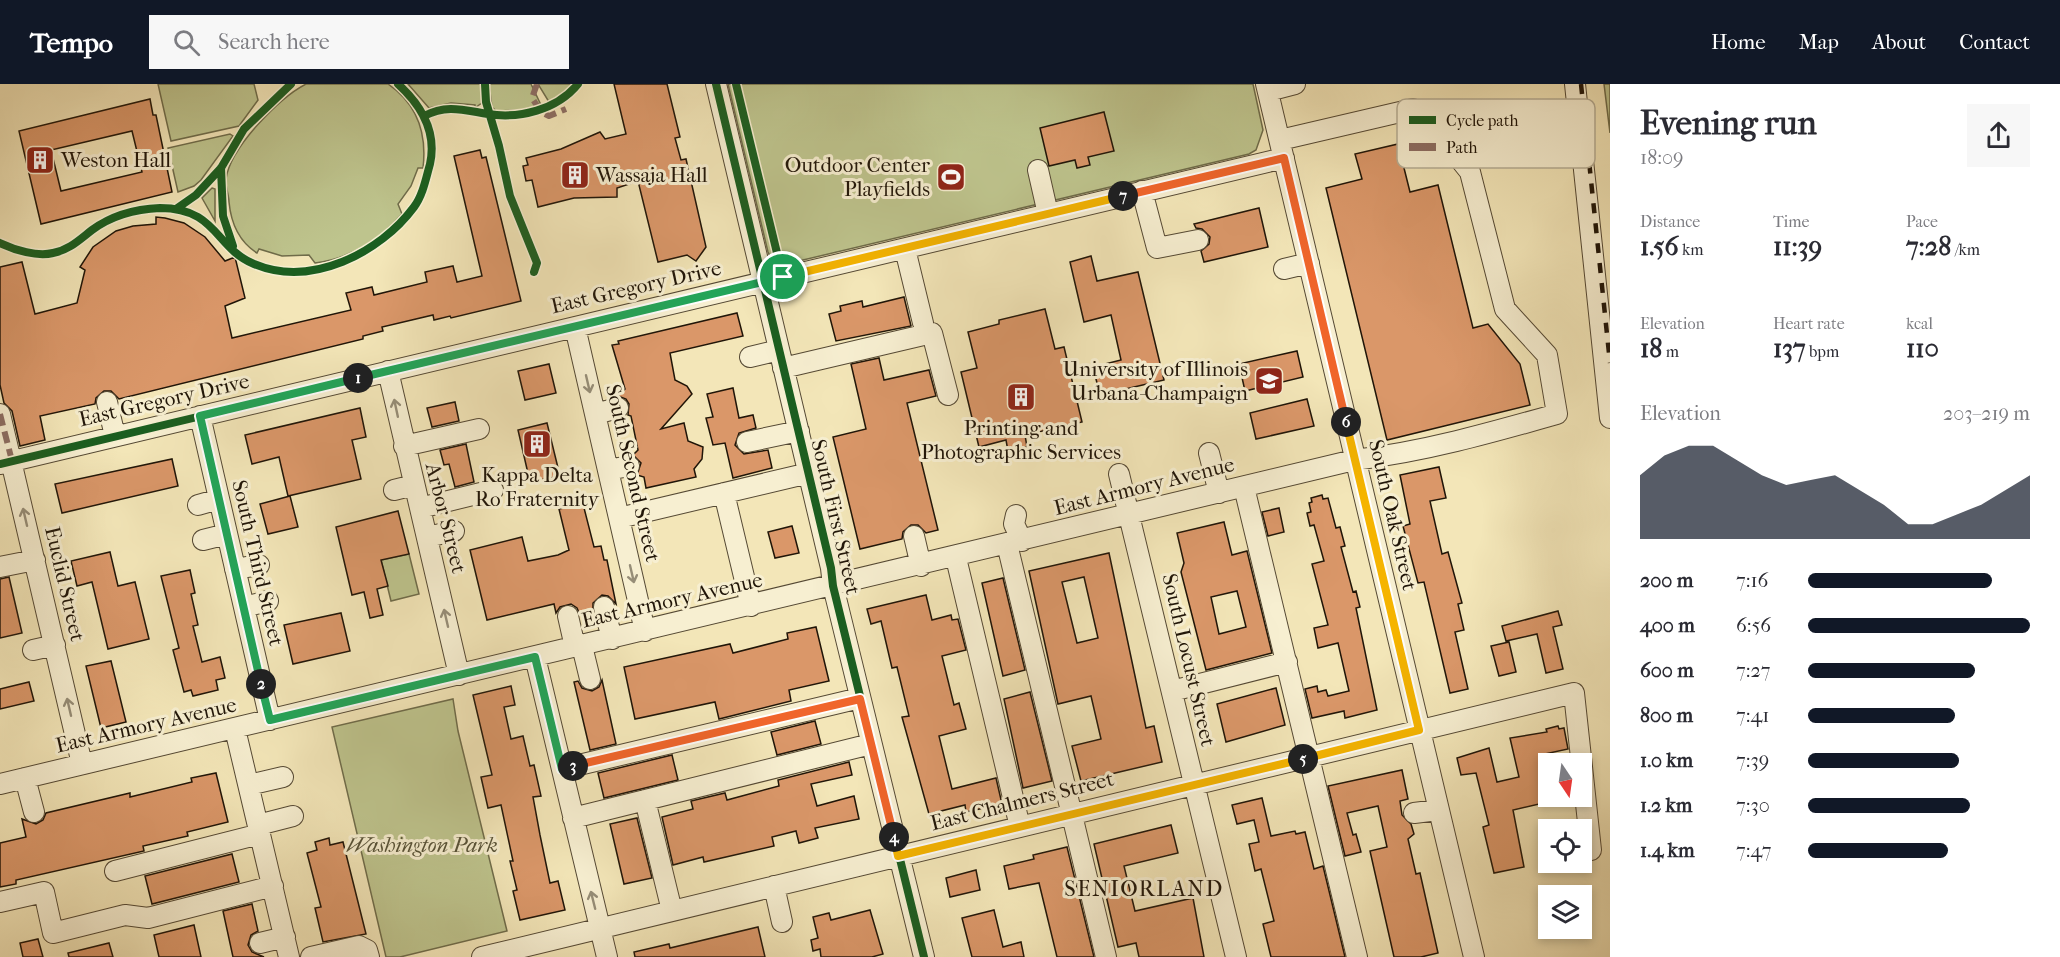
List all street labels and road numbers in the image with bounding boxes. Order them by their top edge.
street label: East Gregory Drive [549,256,723,318]
street label: East Gregory Drive [77,369,251,431]
street label: South Second Street [601,382,665,565]
street label: South First Street [806,437,866,597]
street label: South Oak Street [1364,437,1422,593]
street label: East Armory Avenue [1051,452,1237,520]
street label: Arbor Street [420,459,471,576]
street label: South Third Street [227,478,289,649]
street label: Euclid Street [40,524,90,644]
street label: East Armory Avenue [579,567,765,633]
street label: South Locust Street [1157,571,1221,749]
street label: East Armory Avenue [53,692,239,758]
street label: East Chalmers Street [928,766,1117,835]

